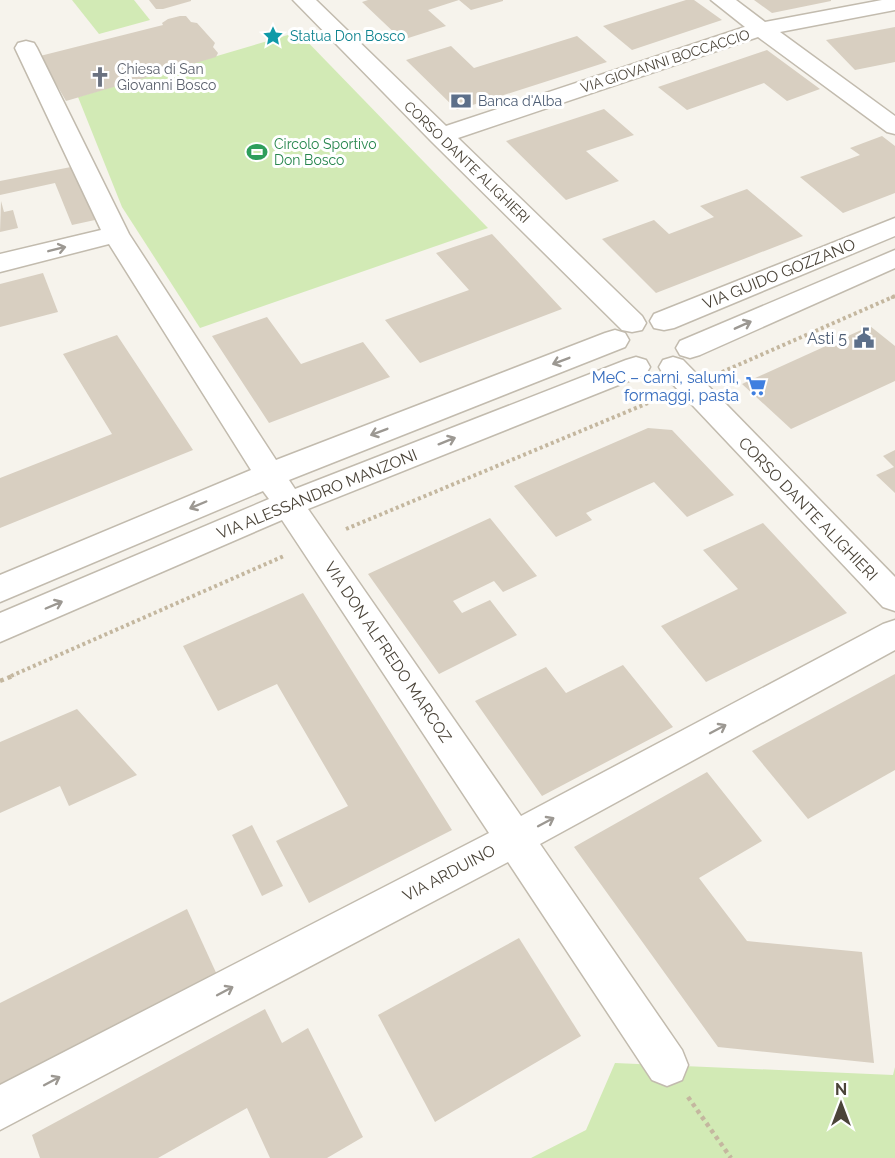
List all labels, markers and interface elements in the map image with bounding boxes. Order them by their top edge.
place icon: Statua Don Bosco [261,24,285,48]
street label: VIA GIOVANNI BOCCACCIO [578,26,752,96]
place label: Statua Don Bosco [290,28,405,44]
place label: Chiesa di San Giovanni Bosco [117,61,216,93]
church icon: Chiesa di San Giovanni Bosco [88,65,112,89]
bank icon: Banca d'Alba [449,89,473,113]
place label: Banca d'Alba [478,93,562,109]
street label: CORSO DANTE ALIGHIERI [401,98,533,226]
place label: Circolo Sportivo Don Bosco [274,136,377,168]
sports icon: Circolo Sportivo Don Bosco [245,140,269,164]
street label: VIA GUIDO GOZZANO [700,235,858,313]
one-way arrow [47,243,66,255]
one-way arrow [734,318,752,330]
public building icon: Asti 5 [852,326,876,350]
place label: Asti 5 [807,329,847,348]
one-way arrow [552,356,570,367]
place label: MeC – carni, salumi, formaggi, pasta [592,368,739,405]
supermarket icon: MeC – carni, salumi, formaggi, pasta [744,374,768,398]
one-way arrow [370,427,389,438]
street label: CORSO DANTE ALIGHIERI [735,433,881,585]
one-way arrow [437,435,456,446]
street label: VIA ALESSANDRO MANZONI [214,445,420,543]
one-way arrow [190,500,208,511]
street label: VIA DON ALFREDO MARCOZ [320,558,456,746]
one-way arrow [44,598,62,610]
one-way arrow [708,723,726,734]
one-way arrow [537,816,554,828]
street label: VIA ARDUINO [400,841,498,905]
one-way arrow [215,985,233,996]
north arrow [811,1074,871,1134]
one-way arrow [43,1075,60,1087]
text: N [835,1080,847,1099]

